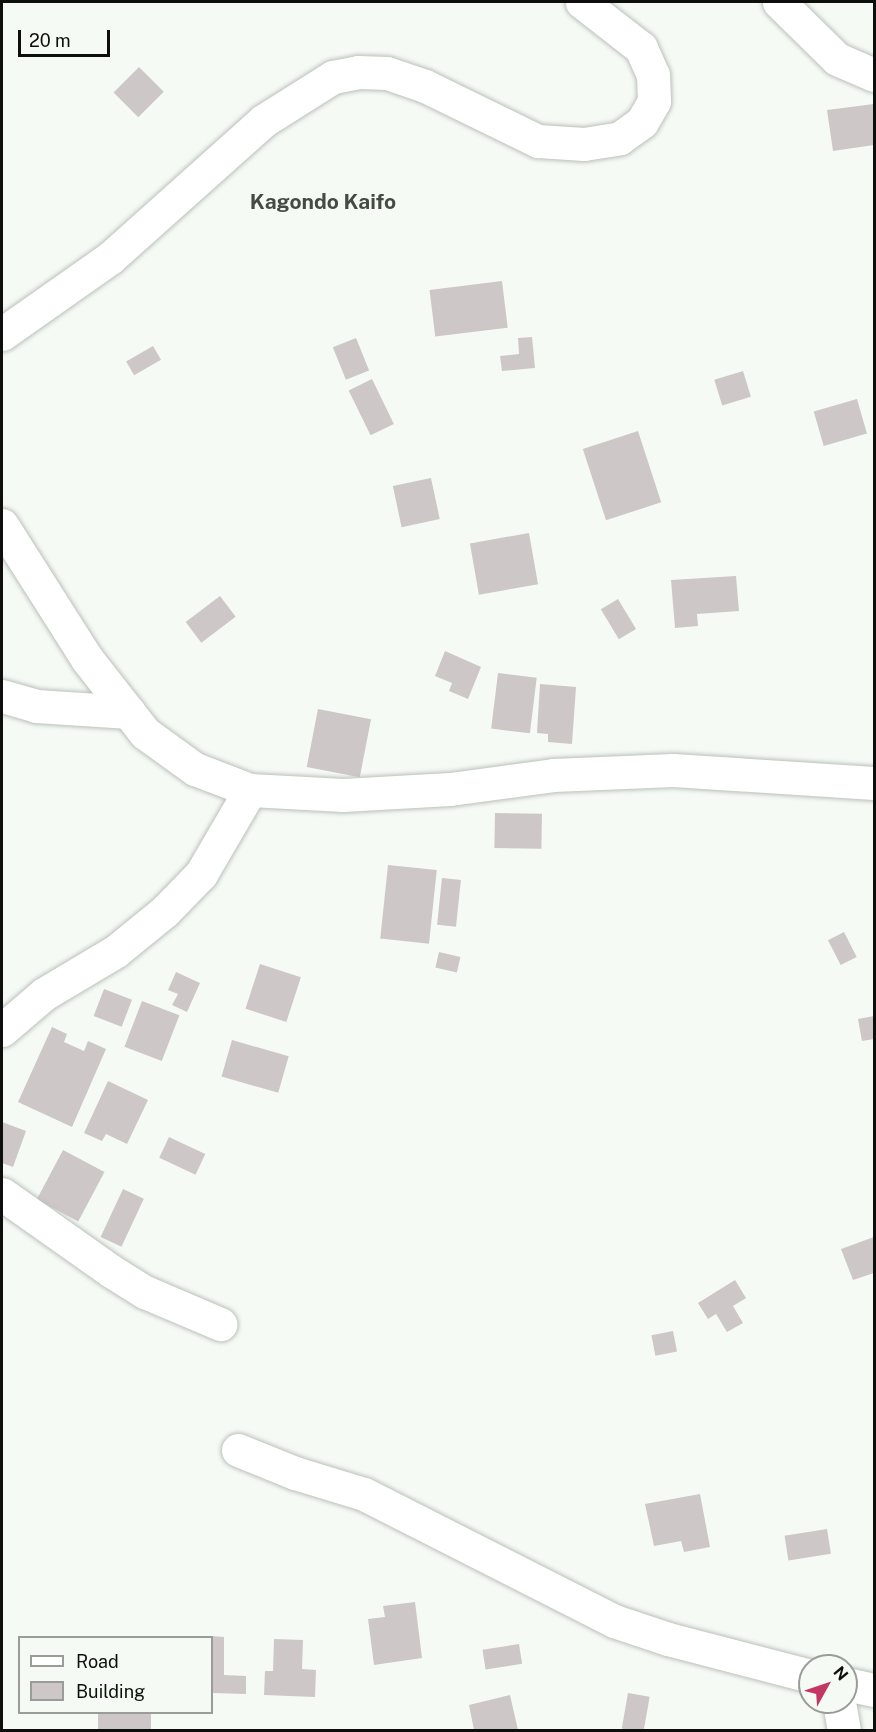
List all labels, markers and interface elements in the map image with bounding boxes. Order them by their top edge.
scale bar [21,18,112,56]
text: 20 m [29,30,71,51]
district label: Kagondo Kaifo [250,189,396,215]
legend [18,1636,213,1714]
text: Road [76,1651,119,1672]
north arrow [798,1654,858,1714]
text: N [829,1662,852,1684]
text: Building [76,1681,145,1702]

